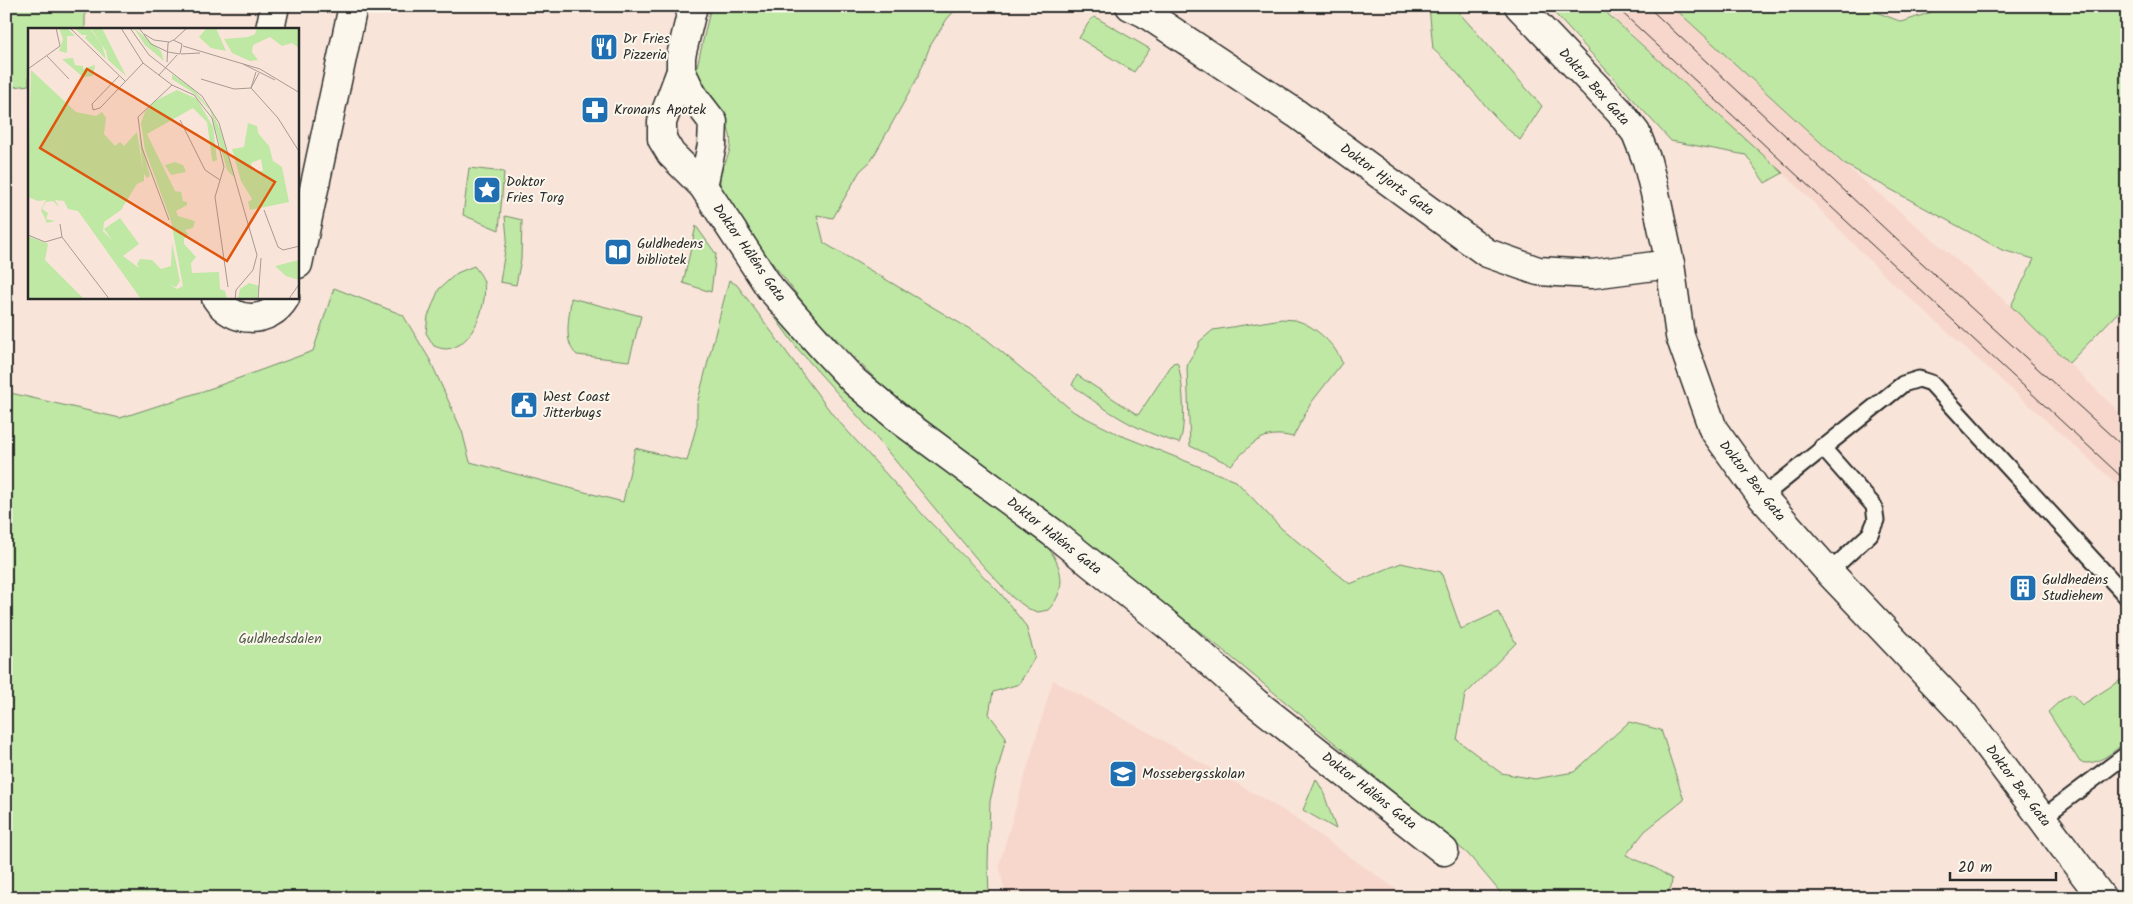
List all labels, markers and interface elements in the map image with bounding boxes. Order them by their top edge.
inset map [28,28,299,299]
place label: Dr Fries Pizzeria [623,28,670,66]
restaurant icon: Dr Fries Pizzeria [589,32,619,62]
street label: Doktor Bex Gata [1553,43,1635,131]
pharmacy icon: Kronans Apotek [580,95,610,125]
place label: Kronans Apotek [614,99,707,121]
street label: Doktor Hjorts Gata [1335,138,1439,222]
place label: Doktor Fries Torg [506,171,564,209]
place icon: Doktor Fries Torg [472,175,502,205]
street label: Doktor Håléns Gata [707,199,791,307]
place label: Guldhedens bibliotek [637,233,703,271]
library icon: Guldhedens bibliotek [603,237,633,267]
place label: West Coast Jitterbugs [543,386,611,424]
public building icon: West Coast Jitterbugs [509,390,539,420]
street label: Doktor Bex Gata [1713,436,1791,526]
street label: Doktor Håléns Gata [1002,492,1106,580]
place label: Guldhedens Studiehem [2042,569,2108,607]
building icon: Guldhedens Studiehem [2008,573,2038,603]
park label: Guldhedsdalen [238,628,322,650]
street label: Doktor Bex Gata [1980,740,2056,832]
street label: Doktor Håléns Gata [1317,747,1421,835]
school or university icon: Mossebergsskolan [1108,759,1138,789]
place label: Mossebergsskolan [1142,763,1245,785]
scale bar [1950,849,2057,881]
text: 20 m [1958,856,1992,880]

